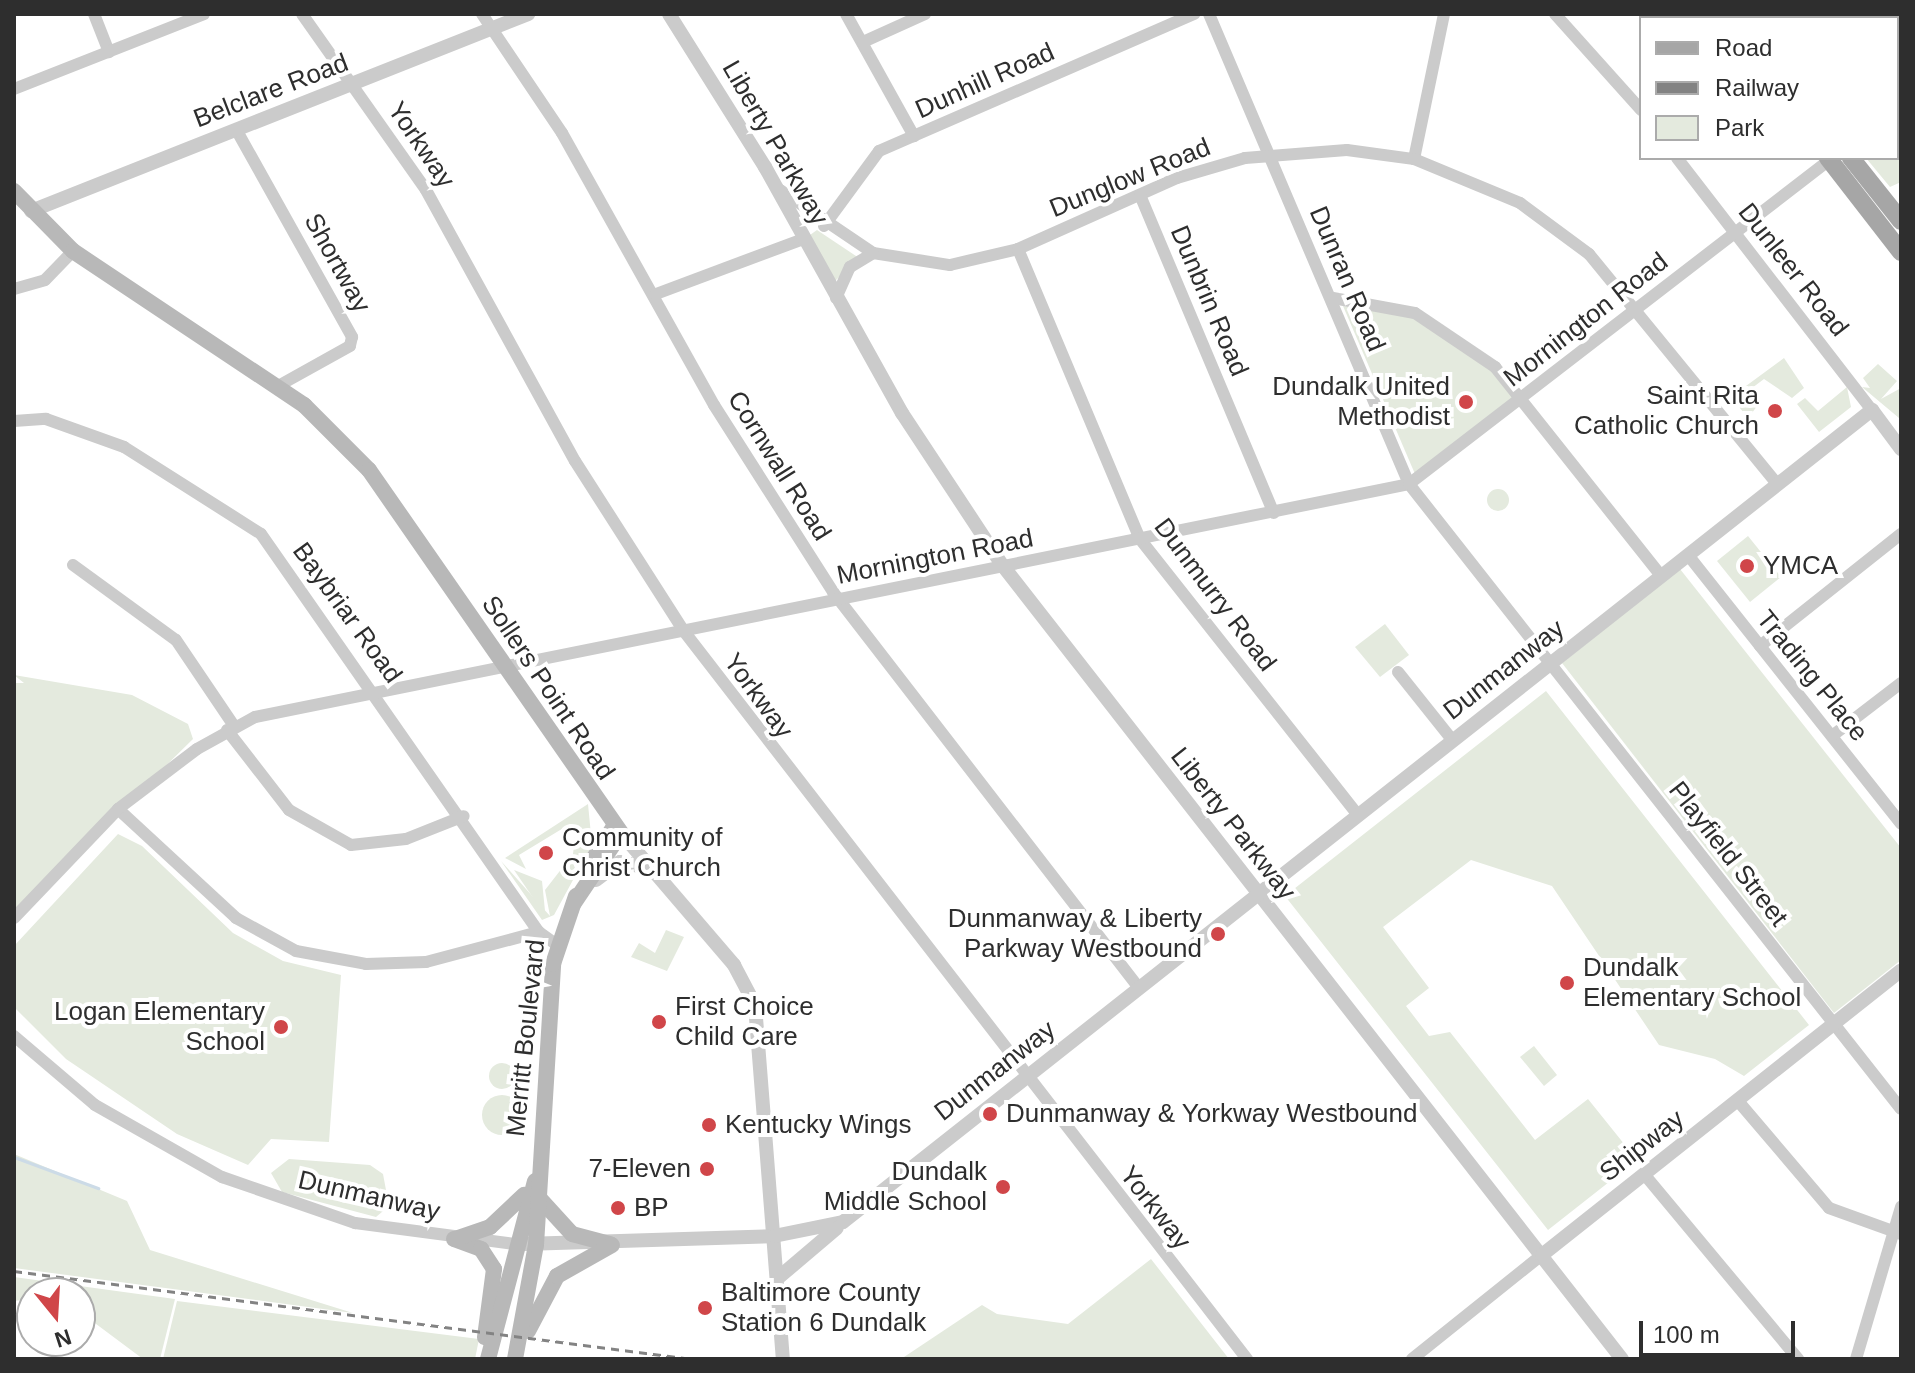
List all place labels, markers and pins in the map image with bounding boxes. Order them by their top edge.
place label: Dundalk United Methodist [1272,371,1450,432]
place label: Saint Rita Catholic Church [1574,380,1759,442]
marker: Dundalk United Methodist [1457,393,1475,411]
marker: Saint Rita Catholic Church [1766,402,1784,420]
place label: YMCA [1763,550,1838,582]
marker: YMCA [1738,557,1756,575]
place label: Community of Christ Church [562,822,722,884]
marker: Community of Christ Church [537,844,555,862]
place label: Dunmanway & Liberty Parkway Westbound [948,903,1202,964]
marker: Dunmanway & Liberty Parkway Westbound [1209,925,1227,943]
place label: Dundalk Elementary School [1583,952,1801,1014]
marker: Dundalk Elementary School [1558,974,1576,992]
place label: First Choice Child Care [675,991,814,1052]
place label: Logan Elementary School [54,996,265,1058]
marker: First Choice Child Care [650,1013,668,1031]
marker: Logan Elementary School [272,1018,290,1036]
place label: Dunmanway & Yorkway Westbound [1006,1098,1418,1130]
marker: Dunmanway & Yorkway Westbound [981,1105,999,1123]
place label: Kentucky Wings [725,1109,911,1141]
marker: Kentucky Wings [700,1116,718,1134]
place label: 7-Eleven [588,1153,691,1185]
place label: Dundalk Middle School [824,1156,987,1218]
marker: 7-Eleven [698,1160,716,1178]
marker: Dundalk Middle School [994,1178,1012,1196]
place label: BP [634,1192,669,1224]
marker: BP [609,1199,627,1217]
place label: Baltimore County Station 6 Dundalk [721,1277,926,1338]
marker: Baltimore County Station 6 Dundalk [696,1299,714,1317]

